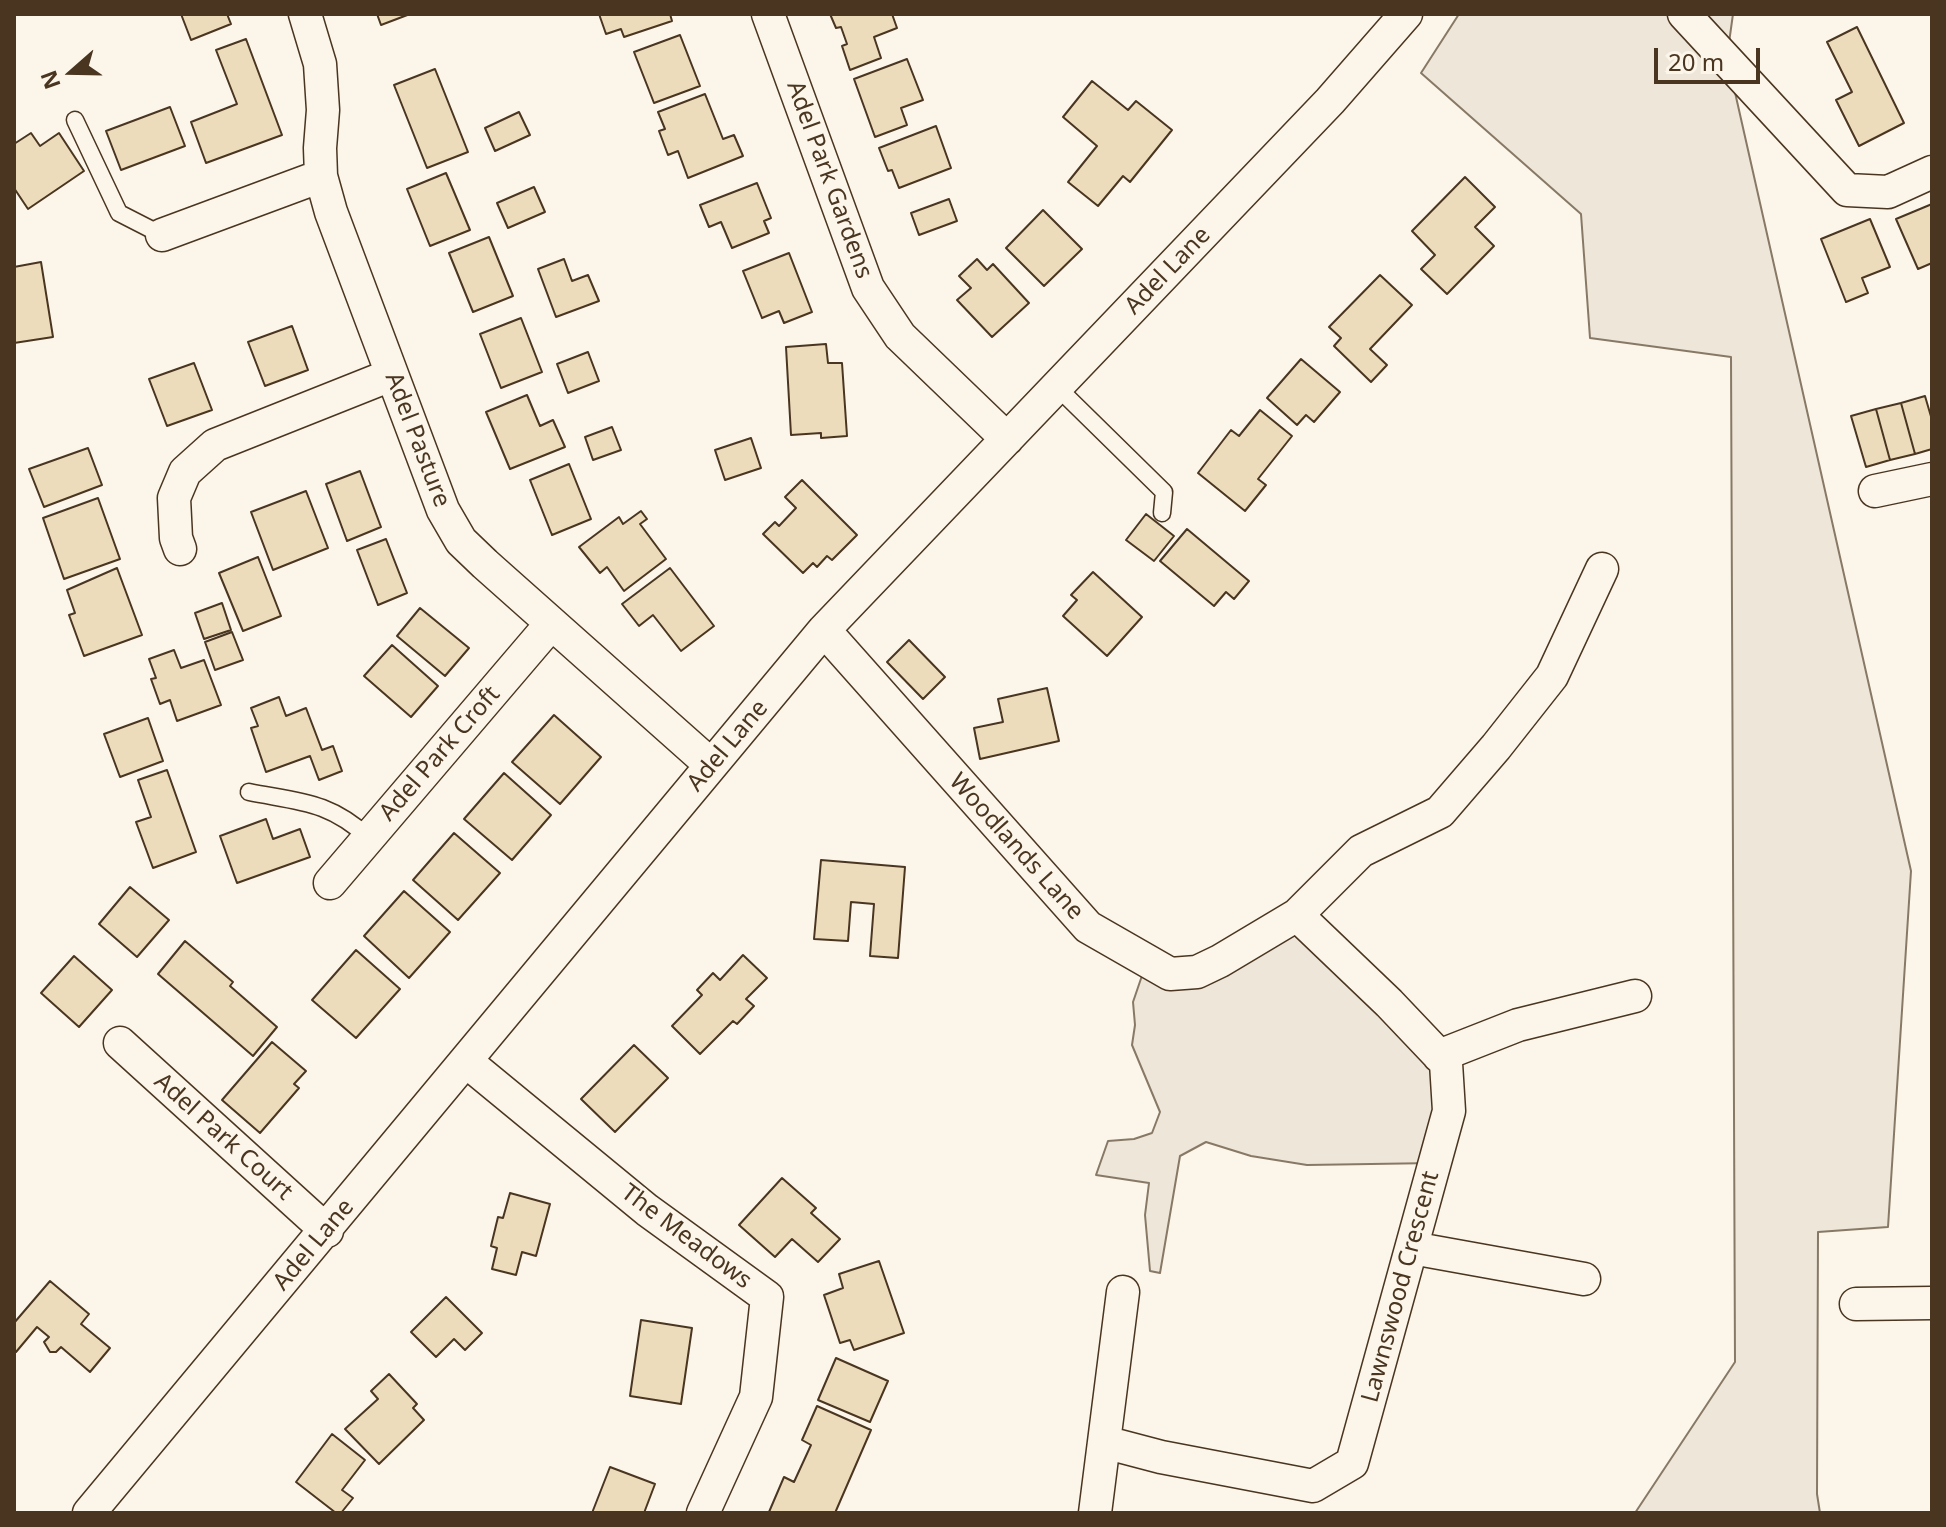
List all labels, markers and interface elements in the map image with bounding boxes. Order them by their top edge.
north arrow [32,32,112,112]
scale bar [1658,32,1764,82]
text: 20 m [1668,45,1724,78]
text: N [32,67,67,94]
street label: Adel Park Gardens [780,77,878,283]
street label: Adel Lane [1119,221,1217,321]
street label: Adel Pasture [378,369,456,511]
street label: Adel Park Croft [374,681,506,827]
street label: Adel Lane [681,694,775,798]
street label: Woodlands Lane [943,768,1089,926]
street label: Adel Park Court [148,1067,298,1207]
street label: Lawnswood Crescent [1356,1168,1446,1406]
street label: The Meadows [615,1179,757,1295]
street label: Adel Lane [267,1193,361,1297]

